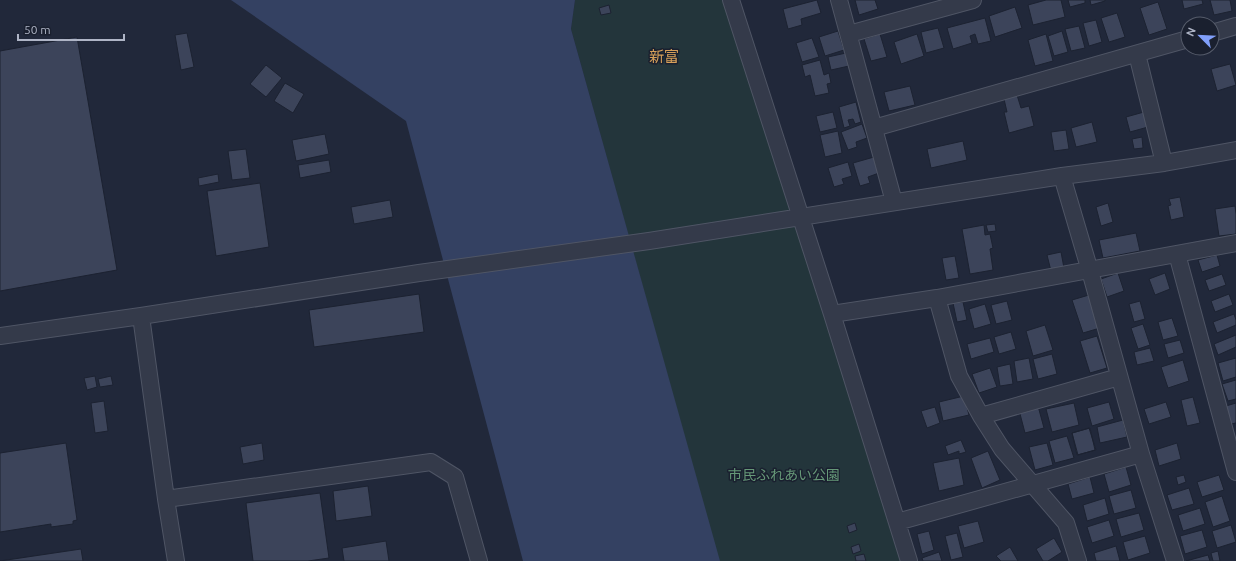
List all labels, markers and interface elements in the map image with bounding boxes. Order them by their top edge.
scale bar [18,16,124,42]
north arrow [1180,16,1220,56]
text: 50 m [24,23,51,36]
text: N [1184,26,1198,38]
district label: 新富 [649,48,679,65]
park label: 市民ふれあい公園 [728,467,840,483]

